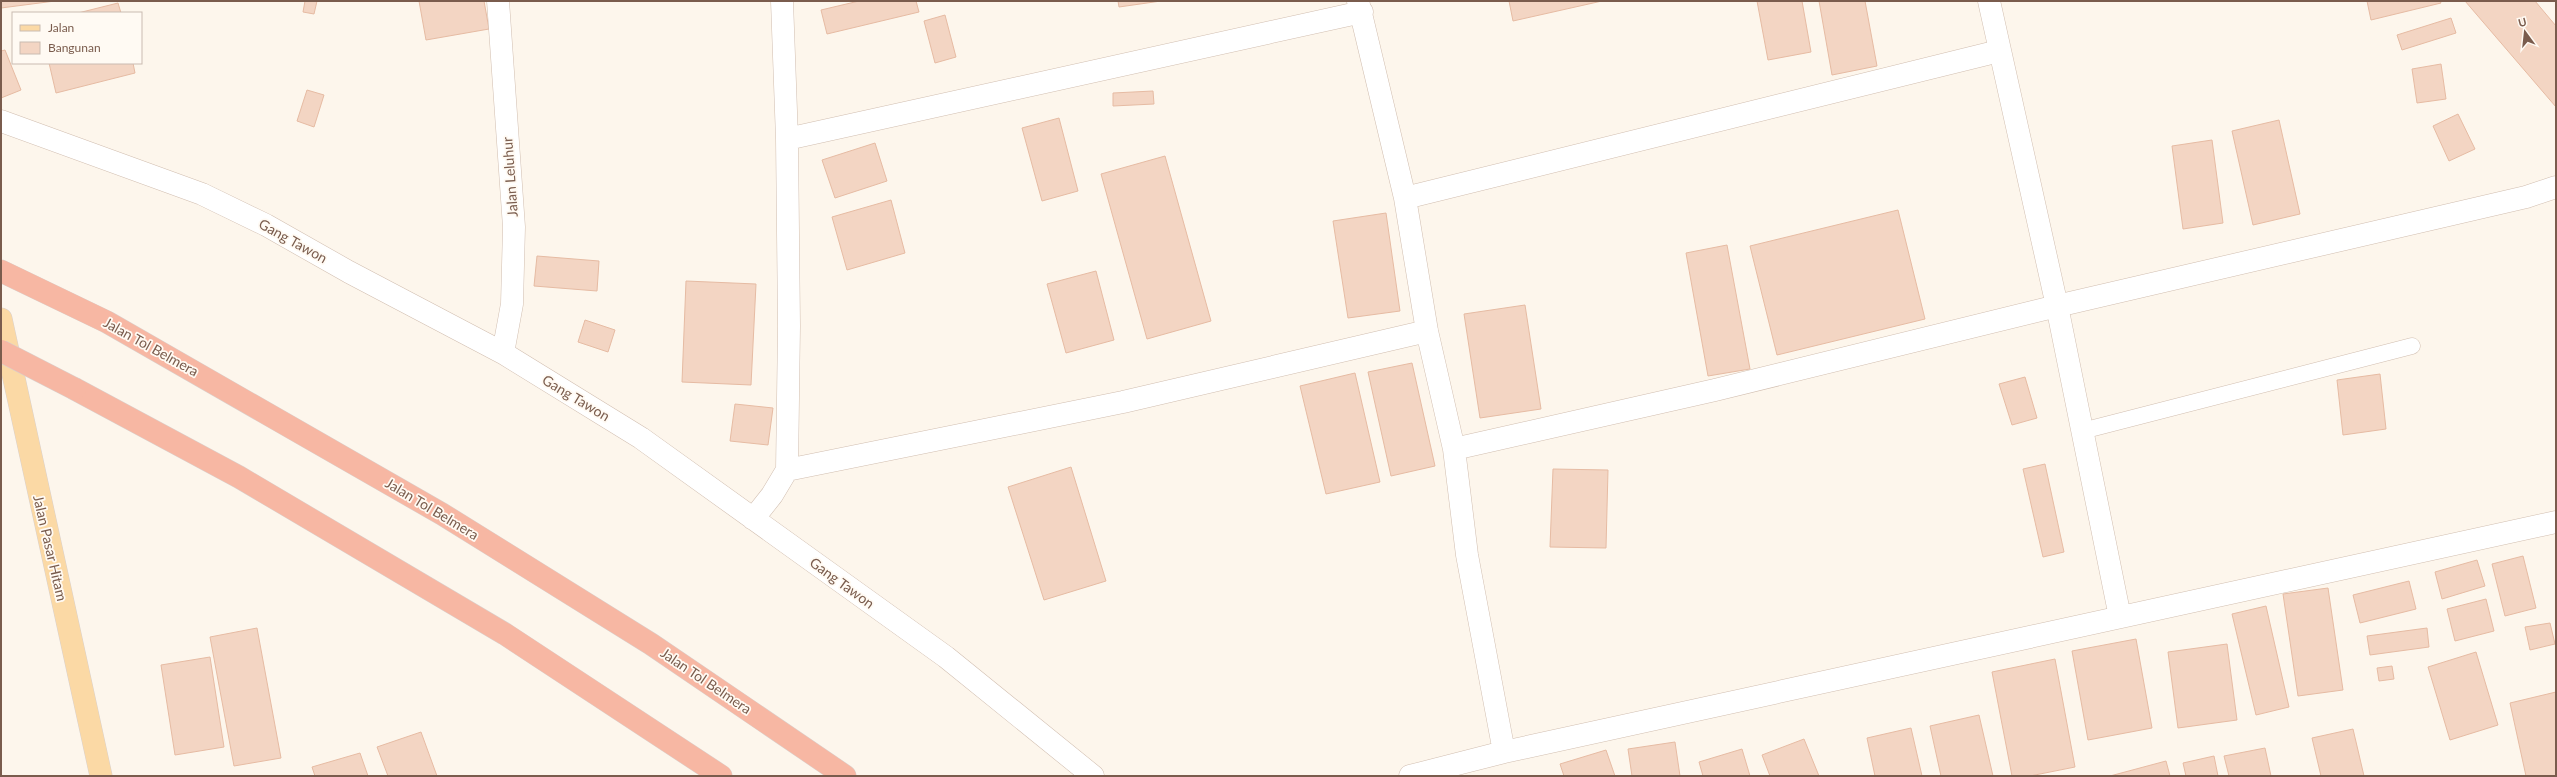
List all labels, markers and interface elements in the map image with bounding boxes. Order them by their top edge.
legend [12,12,142,64]
north arrow [2505,12,2545,52]
text: U [2517,15,2528,29]
text: Jalan [48,20,74,35]
text: Bangunan [48,40,101,55]
street label: Jalan Leluhur [498,136,521,218]
street label: Gang Tawon [256,215,330,266]
street label: Jalan Tol Belmera [101,314,202,380]
street label: Gang Tawon [539,371,613,424]
street label: Jalan Tol Belmera [383,474,482,543]
street label: Jalan Pasar Hitam [30,493,71,603]
street label: Gang Tawon [807,553,878,612]
street label: Jalan Tol Belmera [658,644,755,717]

